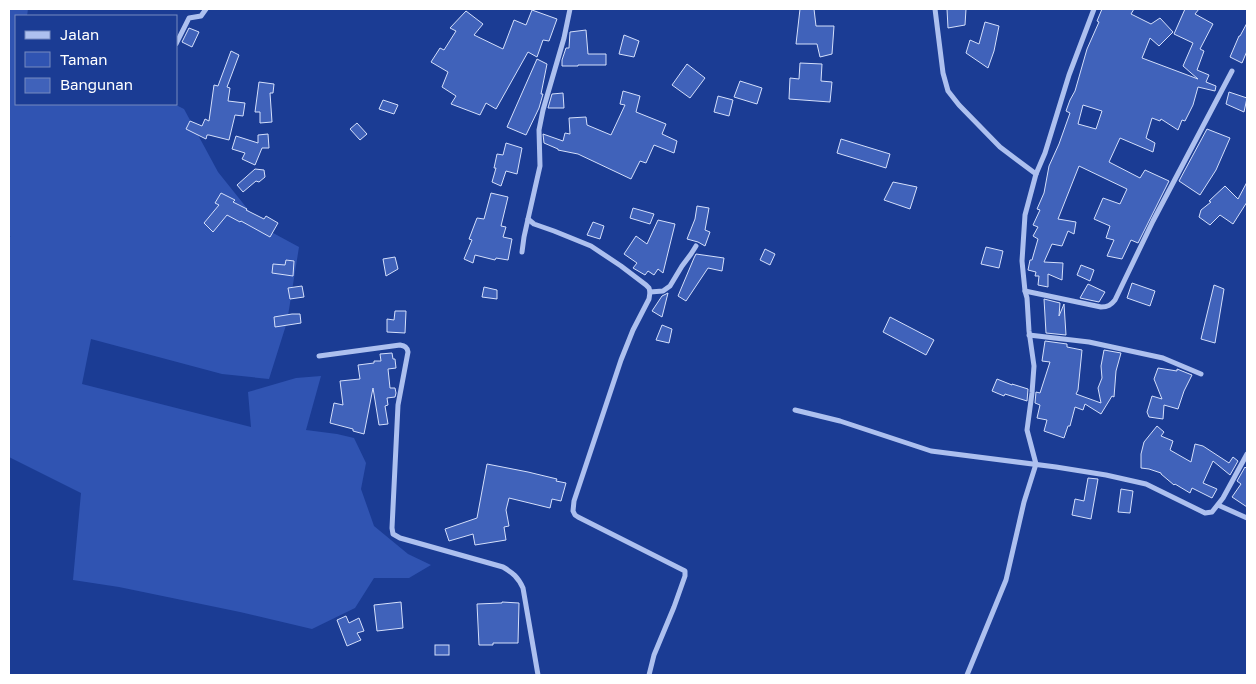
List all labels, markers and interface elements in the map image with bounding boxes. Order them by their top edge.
legend [15,15,178,105]
text: Jalan [60,25,99,43]
text: Taman [60,50,107,68]
text: Bangunan [60,75,133,93]

